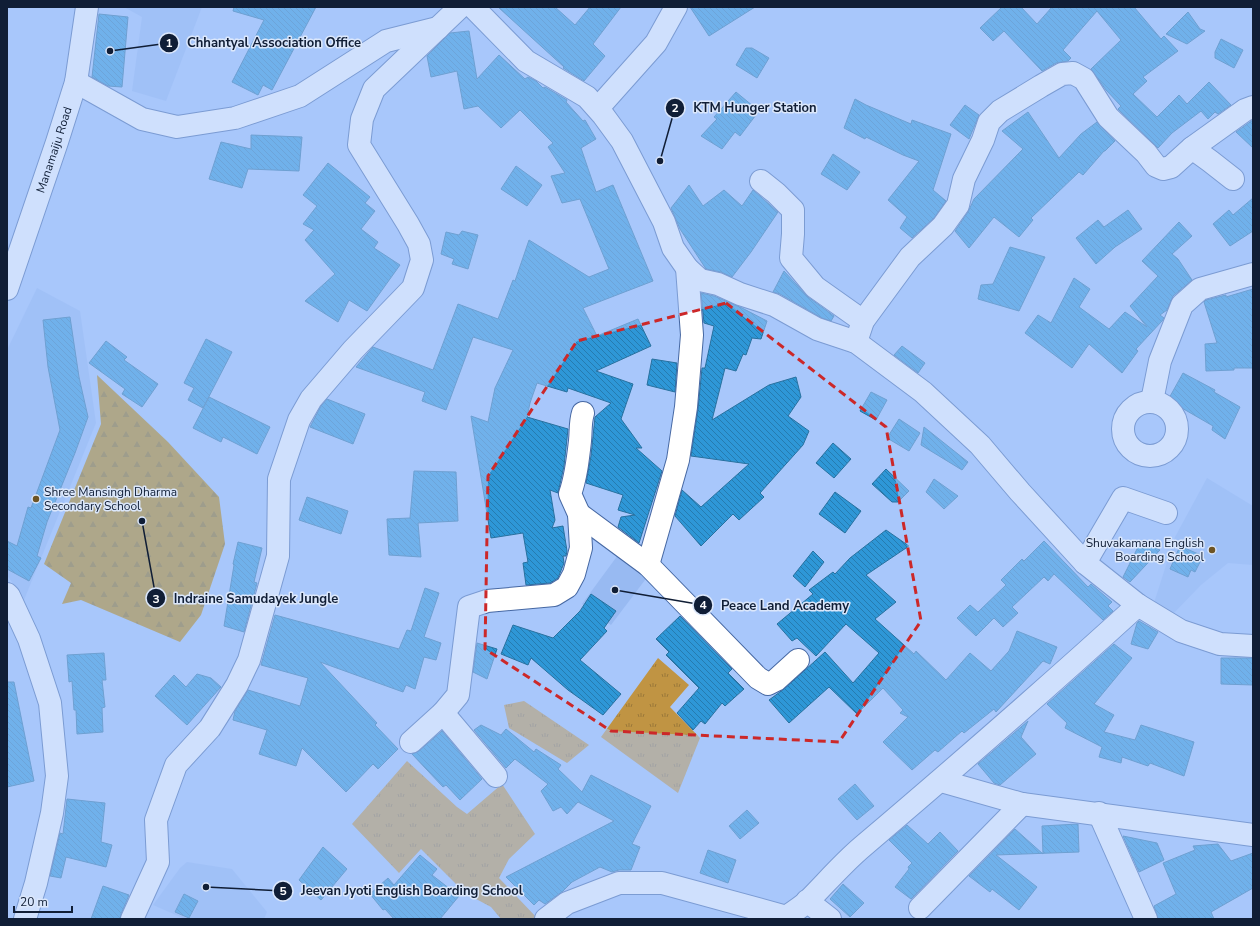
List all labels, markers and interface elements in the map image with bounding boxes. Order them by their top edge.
callout: Chhantyal Association Office [159,30,369,55]
text: Chhantyal Association Office [187,34,361,52]
text: 1 [165,35,173,51]
callout: KTM Hunger Station [665,95,825,120]
text: KTM Hunger Station [693,99,817,117]
text: 2 [671,100,679,116]
street label: Manamaiju Road [32,105,76,195]
place label: Shree Mansingh Dharma Secondary School [44,484,177,514]
marker: Shree Mansingh Dharma Secondary School [31,494,41,504]
place label: Shuvakamana English Boarding School [1086,535,1204,565]
marker: Shuvakamana English Boarding School [1207,545,1217,555]
callout: Indraine Samudayek Jungle [146,586,346,611]
text: Indraine Samudayek Jungle [174,590,338,608]
text: 3 [152,591,160,607]
callout: Peace Land Academy [693,592,858,617]
text: 4 [699,597,707,613]
text: Peace Land Academy [721,597,849,615]
callout: Jeevan Jyoti English Boarding School [273,878,531,903]
text: Jeevan Jyoti English Boarding School [300,882,524,900]
text: 5 [279,883,287,899]
scale bar [14,888,72,914]
text: 20 m [20,894,48,910]

